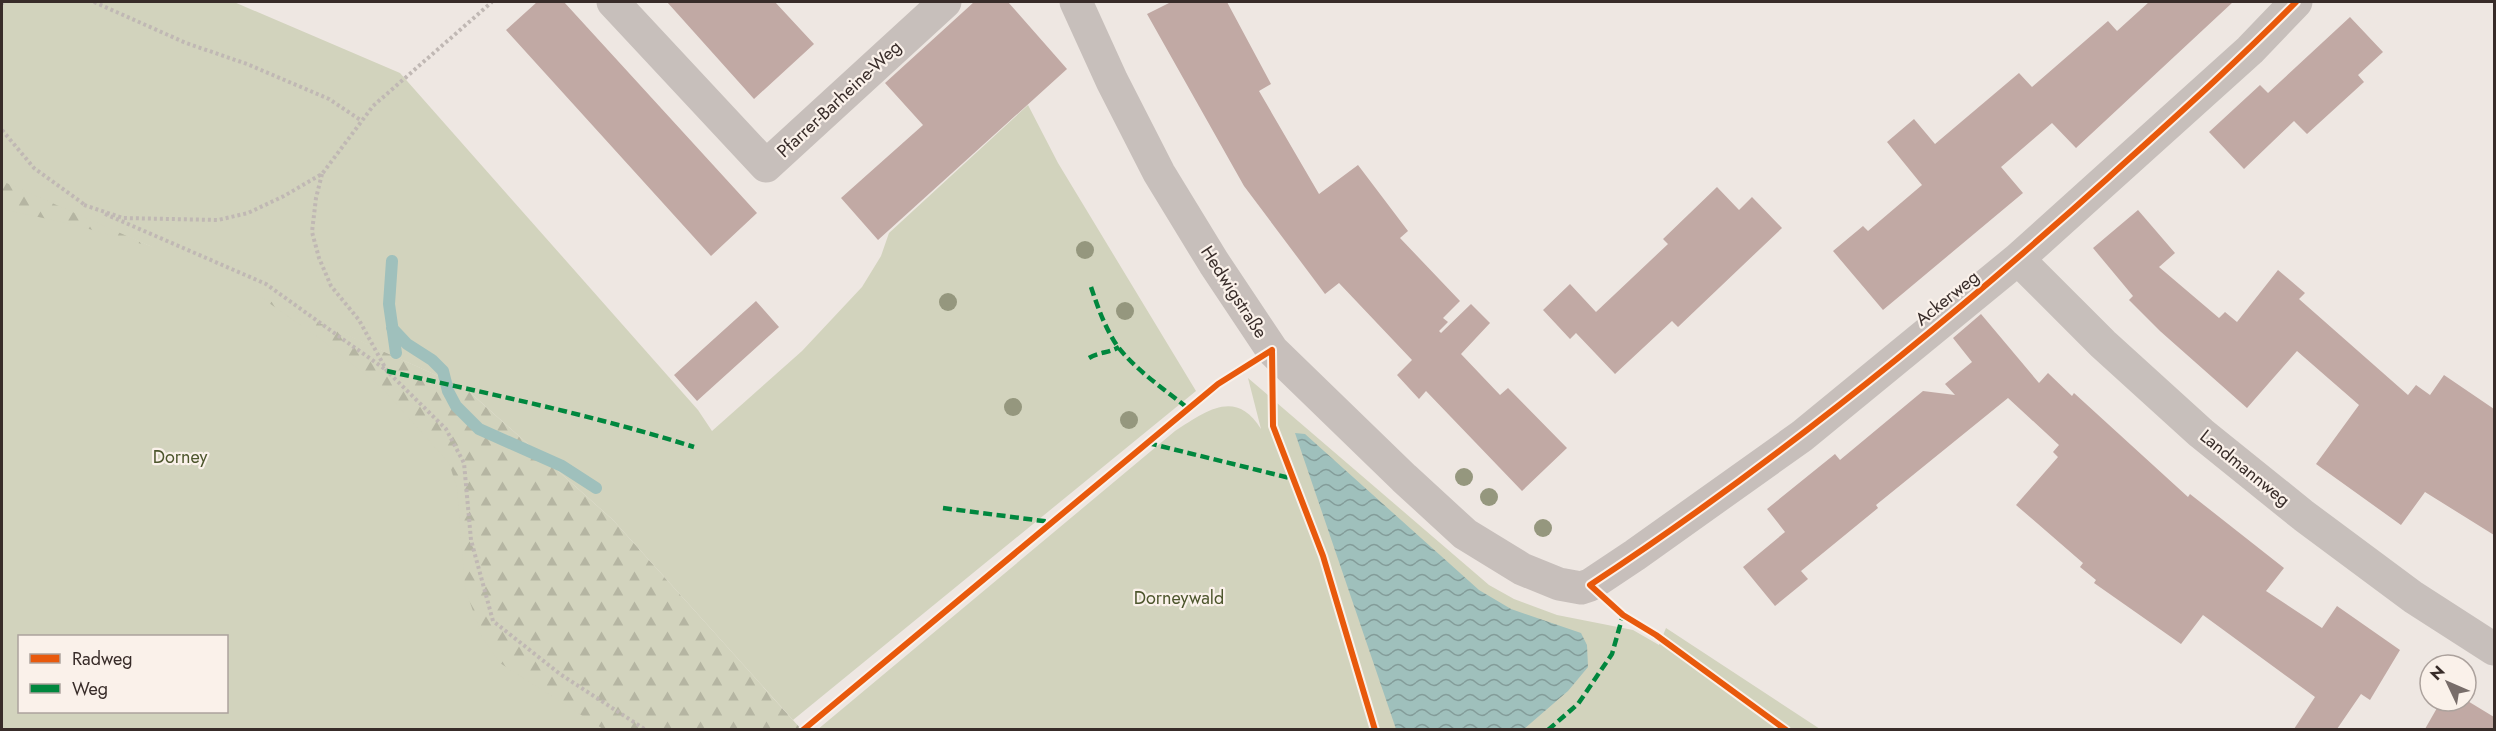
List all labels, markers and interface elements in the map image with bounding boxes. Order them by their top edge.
street label: Pfarrer-Barheine-Weg [771,34,907,164]
street label: Hedwigstraße [1194,241,1274,343]
street label: Ackerweg [1909,264,1985,332]
street label: Landmannweg [2194,423,2296,513]
park label: Dorney [153,444,207,470]
park label: Dorneywald [1134,585,1224,611]
legend [18,635,228,713]
text: Radweg [72,646,133,672]
north arrow [2418,653,2478,713]
text: N [2425,660,2450,685]
text: Weg [72,676,108,702]

